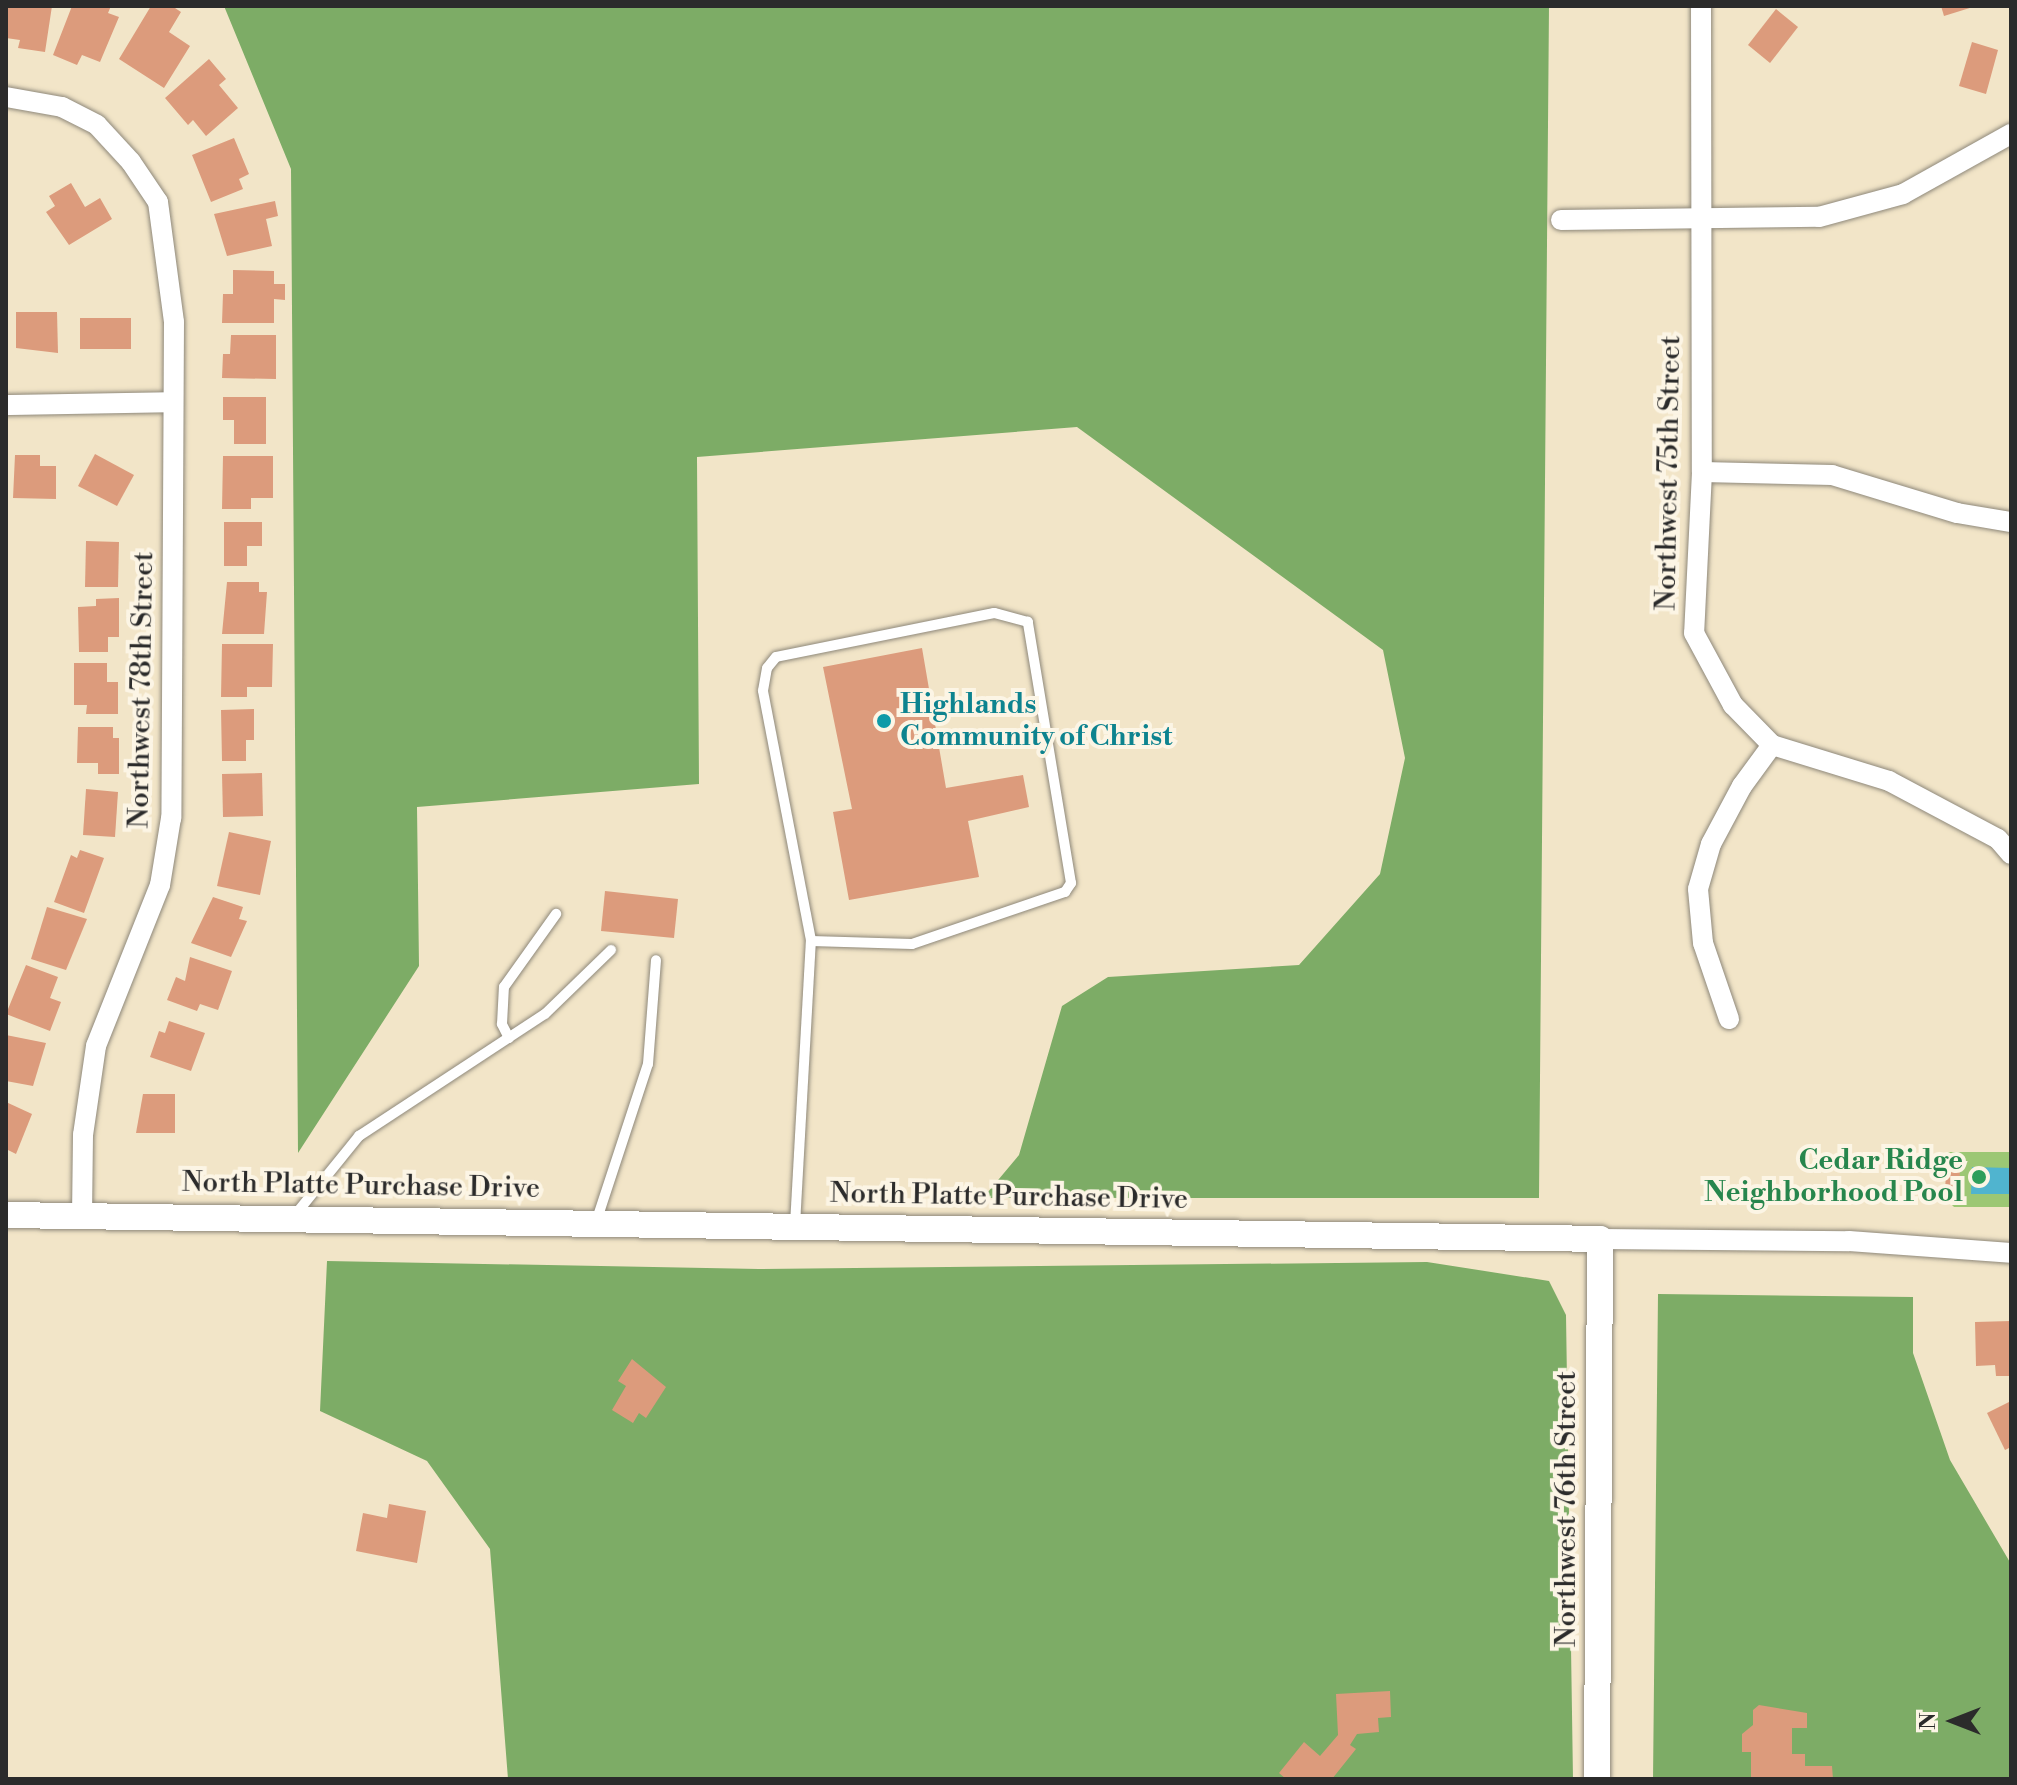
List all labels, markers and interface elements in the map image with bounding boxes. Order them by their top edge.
street label: Northwest 75th Street [1650,335,1688,611]
street label: Northwest 78th Street [123,551,161,829]
place label: Highlands Community of Christ [900,688,1172,754]
marker: Highlands Community of Christ [875,712,893,730]
place label: Cedar Ridge Neighborhood Pool [1704,1144,1963,1210]
street label: North Platte Purchase Drive [182,1166,540,1206]
marker: Cedar Ridge Neighborhood Pool [1970,1168,1988,1186]
street label: North Platte Purchase Drive [830,1177,1188,1217]
street label: Northwest 76th Street [1550,1371,1584,1647]
north arrow [1913,1681,1993,1761]
text: N [1915,1712,1942,1730]

